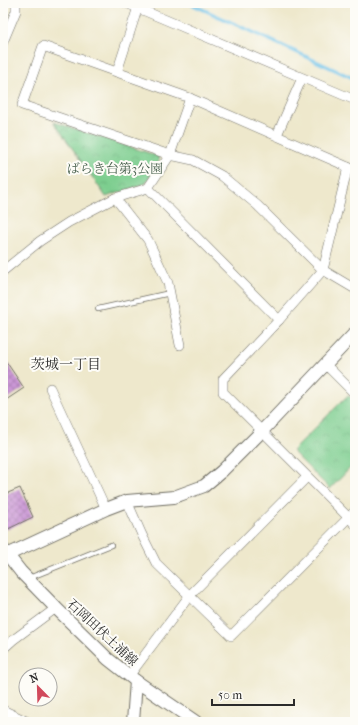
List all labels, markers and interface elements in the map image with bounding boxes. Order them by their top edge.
park label: ばらき台第3公園 [67,161,163,176]
district label: 茨城一丁目 [31,356,101,373]
street label: 石岡田伏土浦線 [64,596,141,669]
north arrow [18,667,58,707]
text: N [28,670,41,686]
scale bar [212,681,294,707]
text: 50 m [218,688,242,702]

